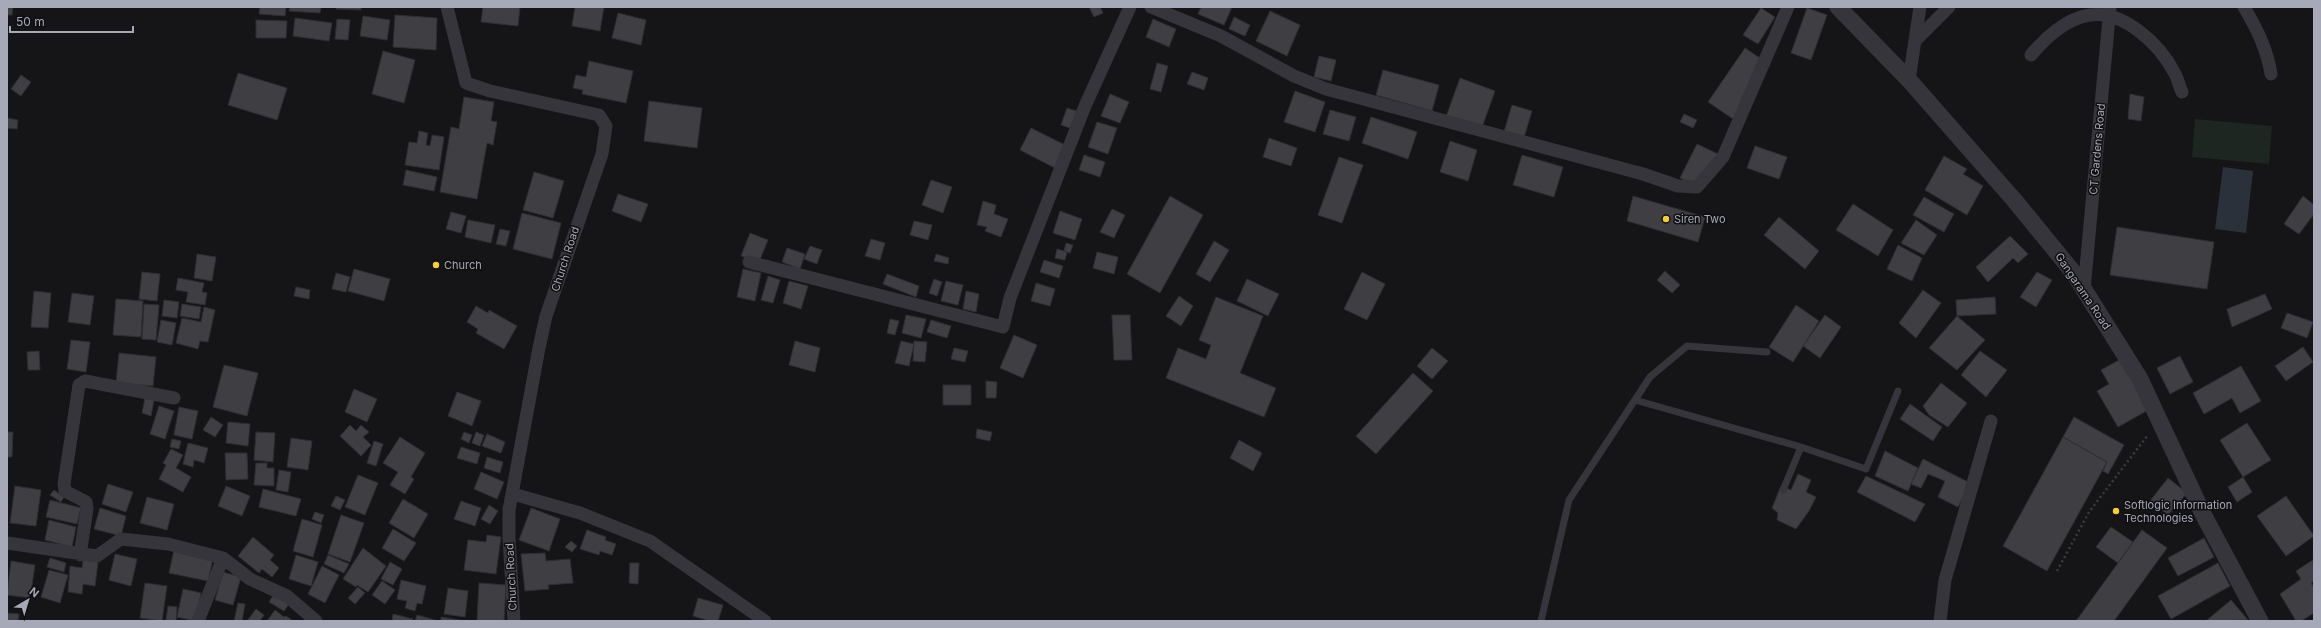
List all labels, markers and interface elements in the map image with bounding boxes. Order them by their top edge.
scale bar [10,8,133,34]
text: 50 m [16,14,45,29]
street label: CT Gardens Road [2086,103,2108,195]
place label: Siren Two [1674,212,1726,226]
marker: Siren Two [1661,214,1671,224]
street label: Church Road [548,225,582,293]
street label: Gangarama Road [2052,250,2114,332]
place label: Church [444,258,482,272]
marker: Church [431,260,441,270]
place label: Softlogic Information Technologies [2124,498,2232,525]
marker: Softlogic Information Technologies [2111,506,2121,516]
street label: Church Road [502,543,520,611]
north arrow [8,580,48,620]
text: N [27,584,42,600]

